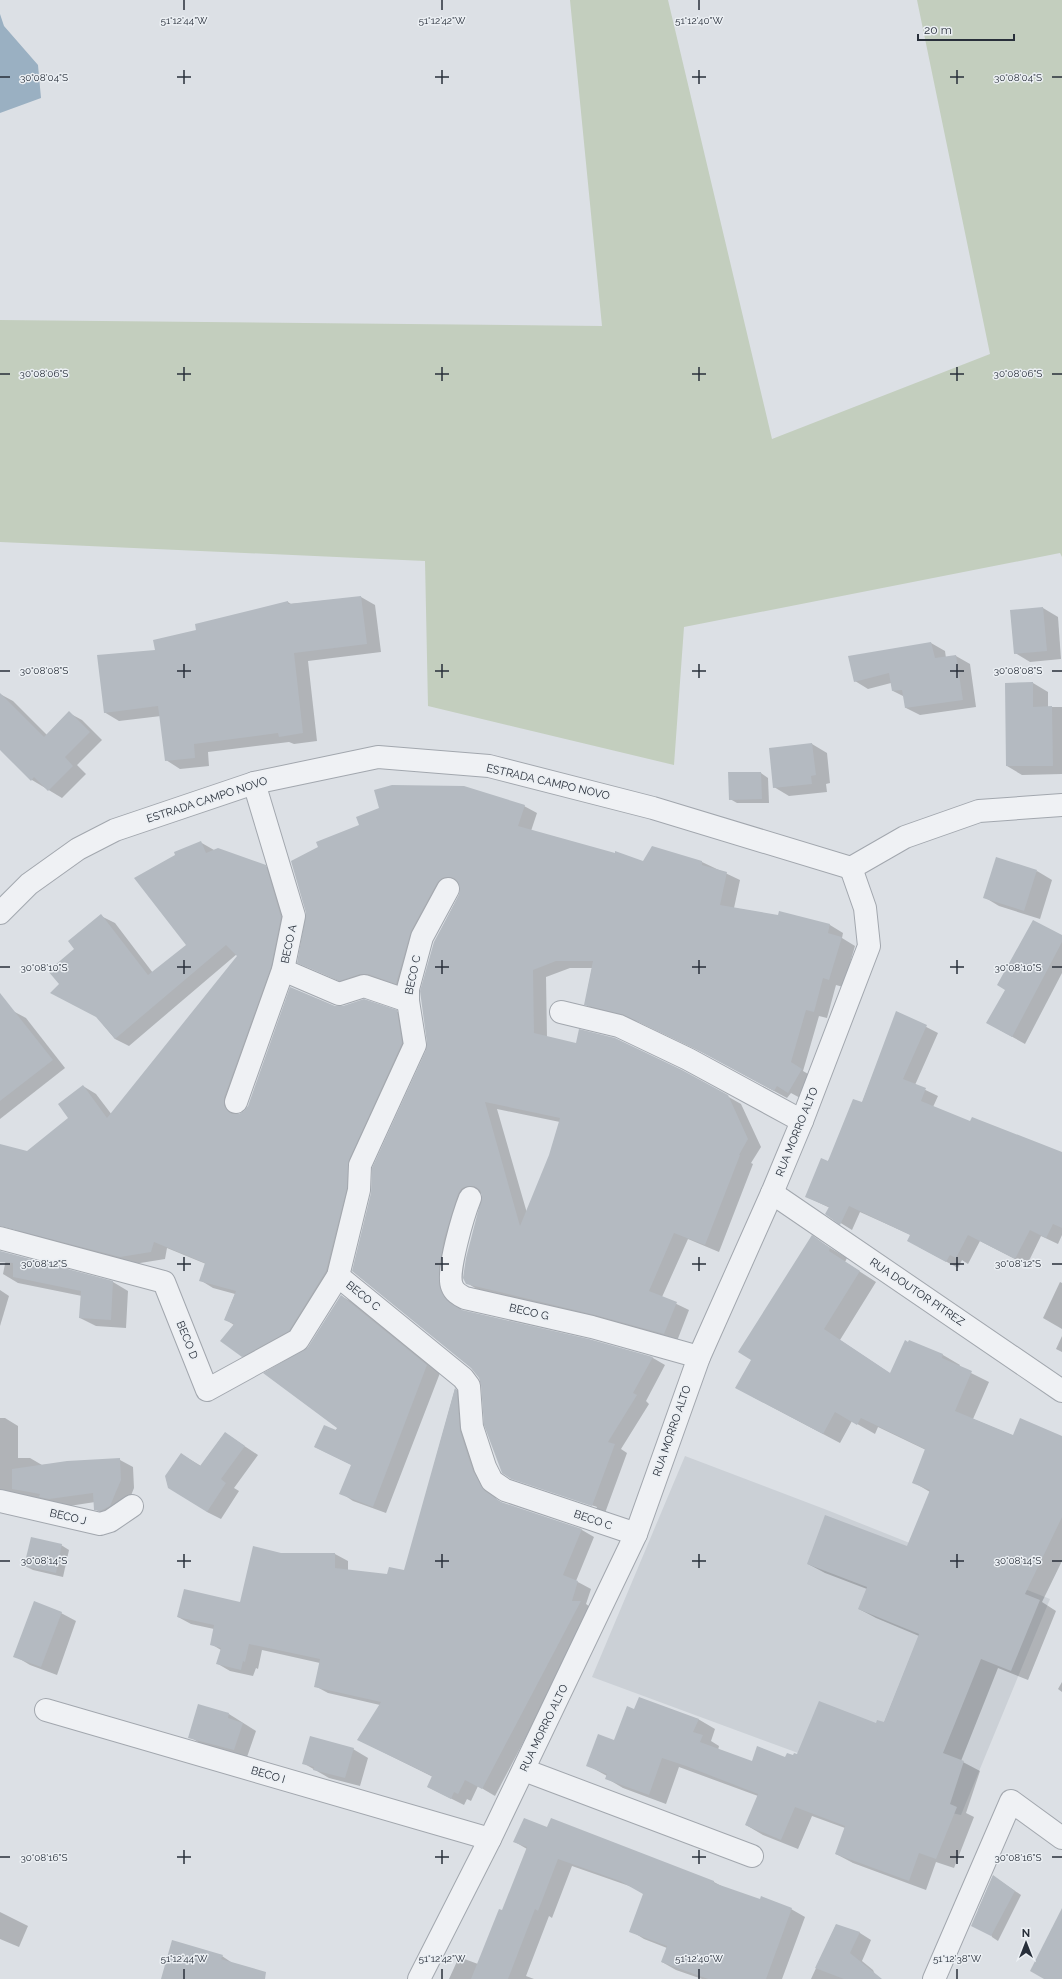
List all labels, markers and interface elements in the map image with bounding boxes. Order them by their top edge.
text: 51°12'44"W [160,15,208,26]
text: 51°12'42"W [419,15,466,26]
text: 51°12'40"W [675,15,723,26]
scale bar [918,16,1014,42]
text: 20 m [924,23,952,37]
text: 30°08'04"S [20,72,68,83]
text: 30°08'04"S [994,72,1042,83]
text: 30°08'06"S [20,368,68,379]
text: 30°08'06"S [994,368,1042,379]
text: 30°08'08"S [20,665,68,676]
text: 30°08'08"S [994,665,1042,676]
street label: ESTRADA CAMPO NOVO [485,761,611,803]
street label: ESTRADA CAMPO NOVO [145,774,269,826]
street label: BECO A [279,923,300,965]
street label: BECO C [402,954,424,996]
text: 30°08'10"S [20,962,68,973]
text: 30°08'10"S [994,962,1042,973]
street label: RUA MORRO ALTO [773,1085,821,1179]
street label: RUA DOUTOR PITREZ [867,1255,967,1329]
text: 30°08'12"S [21,1258,67,1269]
text: 30°08'12"S [995,1258,1041,1269]
street label: BECO C [343,1278,383,1314]
street label: BECO G [508,1301,550,1323]
street label: BECO D [173,1319,201,1361]
street label: RUA MORRO ALTO [650,1384,694,1478]
street label: BECO J [48,1506,88,1528]
street label: BECO C [572,1507,614,1533]
text: 30°08'14"S [21,1555,67,1566]
text: 30°08'14"S [995,1555,1041,1566]
street label: RUA MORRO ALTO [517,1682,571,1774]
street label: BECO I [249,1764,287,1786]
text: 30°08'16"S [20,1852,68,1863]
text: 30°08'16"S [994,1852,1042,1863]
north arrow [1006,1923,1046,1963]
text: N [1022,1927,1030,1940]
text: 51°12'44"W [160,1953,208,1964]
text: 51°12'42"W [419,1953,466,1964]
text: 51°12'40"W [675,1953,723,1964]
text: 51°12'38"W [933,1953,982,1964]

